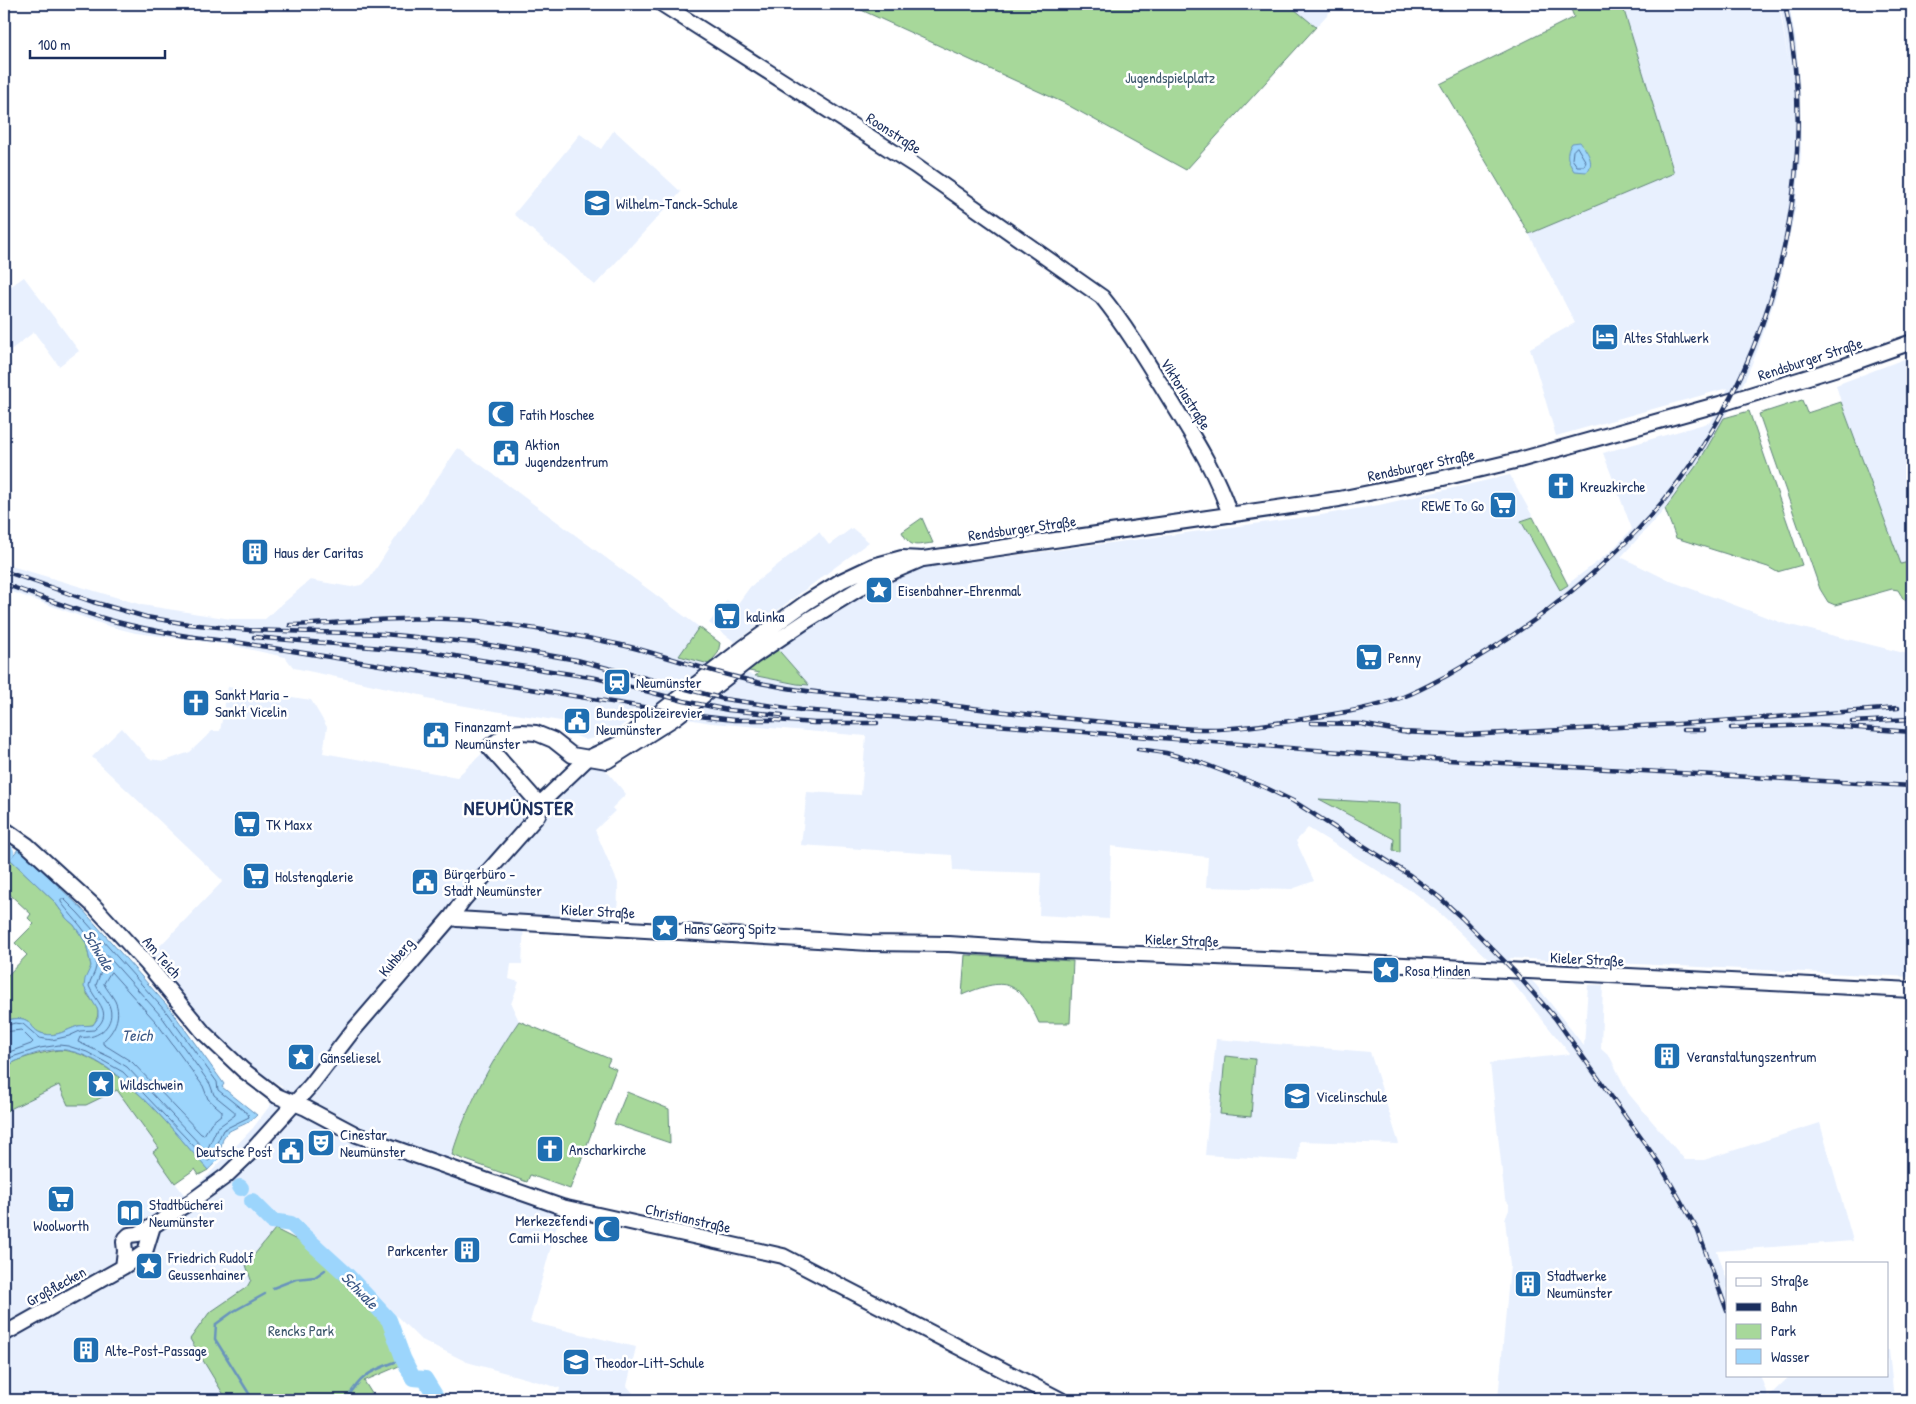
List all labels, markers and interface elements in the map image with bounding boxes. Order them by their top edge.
scale bar [30,28,165,60]
text: 100 m [38,34,71,55]
park label: Jugendspielplatz [1125,67,1216,88]
street label: Roonstraße [862,107,926,159]
school or university icon: Wilhelm-Tanck-Schule [582,188,612,218]
place label: Wilhelm-Tanck-Schule [616,193,738,214]
hotel icon: Altes Stahlwerk [1590,322,1620,352]
place label: Altes Stahlwerk [1624,327,1709,348]
street label: Rendsburger Straße [1755,332,1865,386]
street label: Viktoriastraße [1156,354,1216,434]
mosque icon: Fatih Moschee [486,399,516,429]
place label: Fatih Moschee [519,404,595,425]
place label: Aktion Jugendzentrum [525,434,608,472]
public building icon: Aktion Jugendzentrum [491,438,521,468]
street label: Rendsburger Straße [1366,443,1476,487]
church icon: Kreuzkirche [1546,471,1576,501]
place label: Kreuzkirche [1580,476,1645,497]
supermarket icon: REWE To Go [1488,490,1518,520]
place label: REWE To Go [1421,495,1484,516]
street label: Rendsburger Straße [967,510,1077,546]
building icon: Haus der Caritas [240,537,270,567]
place label: Haus der Caritas [274,542,363,563]
place icon: Eisenbahner-Ehrenmal [864,575,894,605]
place label: Eisenbahner-Ehrenmal [898,580,1021,601]
supermarket icon: kalinka [712,601,742,631]
place label: kalinka [746,606,784,627]
supermarket icon: Penny [1354,642,1384,672]
place label: Penny [1388,647,1421,668]
station icon: Neumünster [602,667,632,697]
place label: Neumünster [636,672,702,693]
place label: Sankt Maria - Sankt Vicelin [215,684,289,722]
church icon: Sankt Maria - Sankt Vicelin [181,688,211,718]
place label: Bundespolizeirevier Neumünster [596,702,703,740]
public building icon: Bundespolizeirevier Neumünster [562,706,592,736]
place label: Finanzamt Neumünster [454,716,521,754]
public building icon: Finanzamt Neumünster [421,720,451,750]
district label: NEUMÜNSTER [464,794,574,821]
supermarket icon: TK Maxx [232,809,262,839]
place label: TK Maxx [266,814,313,835]
supermarket icon: Holstengalerie [241,861,271,891]
place label: Bürgerbüro - Stadt Neumünster [444,863,542,901]
place label: Holstengalerie [275,866,353,887]
public building icon: Bürgerbüro - Stadt Neumünster [410,867,440,897]
street label: Kieler Straße [561,899,636,923]
place icon: Hans Georg Spitz [650,913,680,943]
place label: Hans Georg Spitz [684,918,777,939]
water label: Schwale [78,925,120,975]
street label: Kieler Straße [1145,928,1219,952]
street label: Am Teich [138,931,186,983]
street label: Kuhberg [374,933,419,981]
street label: Kieler Straße [1550,947,1625,971]
place icon: Rosa Minden [1371,955,1401,985]
place label: Rosa Minden [1405,960,1471,981]
water label: Teich [122,1024,153,1046]
building icon: Veranstaltungszentrum [1652,1041,1682,1071]
place icon: Gänseliesel [286,1042,316,1072]
place label: Veranstaltungszentrum [1686,1046,1816,1067]
place label: Gänseliesel [320,1047,381,1068]
place icon: Wildschwein [86,1069,116,1099]
place label: Wildschwein [120,1074,184,1095]
school or university icon: Vicelinschule [1282,1081,1312,1111]
place label: Vicelinschule [1316,1086,1388,1107]
place label: Cinestar Neumünster [340,1124,406,1162]
theatre icon: Cinestar Neumünster [306,1128,336,1158]
church icon: Anscharkirche [535,1134,565,1164]
public building icon: Deutsche Post [276,1136,306,1166]
place label: Anscharkirche [569,1139,646,1160]
place label: Deutsche Post [196,1141,273,1162]
supermarket icon: Woolworth [46,1184,76,1214]
place label: Stadtbücherei Neumünster [149,1194,223,1232]
library icon: Stadtbücherei Neumünster [115,1198,145,1228]
street label: Christianstraße [643,1198,733,1238]
place label: Merkezefendi Camii Moschee [509,1210,588,1248]
mosque icon: Merkezefendi Camii Moschee [592,1214,622,1244]
place label: Woolworth [33,1215,89,1236]
building icon: Parkcenter [452,1235,482,1265]
place label: Parkcenter [387,1240,448,1261]
place label: Friedrich Rudolf Geussenhainer [167,1247,254,1285]
place icon: Friedrich Rudolf Geussenhainer [134,1251,164,1281]
street label: Großflecken [22,1261,90,1311]
legend [1726,1262,1888,1376]
place label: Stadtwerke Neumünster [1547,1265,1613,1303]
water label: Schwale [337,1266,384,1314]
building icon: Stadtwerke Neumünster [1513,1269,1543,1299]
text: Straße [1771,1270,1809,1291]
text: Bahn [1771,1296,1798,1317]
park label: Rencks Park [268,1320,334,1341]
text: Park [1771,1320,1796,1341]
building icon: Alte-Post-Passage [71,1335,101,1365]
place label: Alte-Post-Passage [105,1340,207,1361]
text: Wasser [1771,1346,1810,1367]
school or university icon: Theodor-Litt-Schule [561,1347,591,1377]
place label: Theodor-Litt-Schule [595,1352,704,1373]

